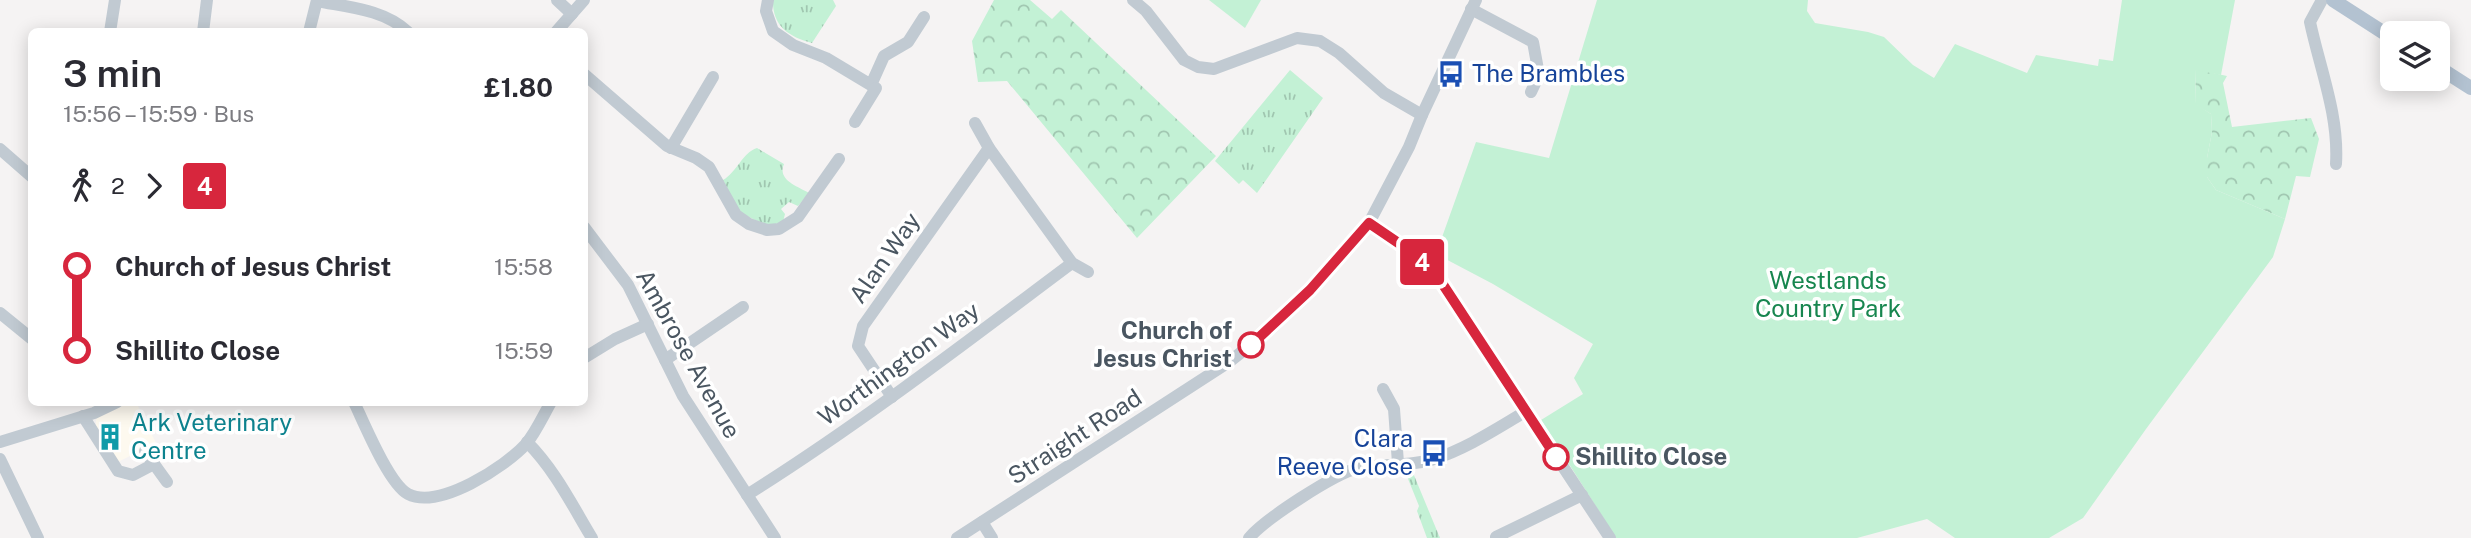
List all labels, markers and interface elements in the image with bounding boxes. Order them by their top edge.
map controls [2380,21,2450,91]
button: layers [2380,21,2450,91]
text: 3 min [63,51,162,96]
bus stop icon: The Brambles [1436,59,1466,89]
place label: The Brambles [1472,59,1625,87]
text: £1.80 [484,72,553,103]
text: 15:56 – 15:59 · Bus [63,100,254,127]
icon: walk [63,167,101,205]
icon: forward [135,167,173,205]
text: 2 [111,172,125,199]
text: 4 [197,172,212,200]
street label: Alan Way [843,207,926,308]
line badge: 4 [1399,239,1445,285]
text: 4 [1414,248,1430,276]
text: Church of Jesus Christ [115,251,391,282]
text: 15:58 [494,253,553,280]
street label: Ambrose Avenue [631,264,747,443]
park label: Westlands Country Park [1755,266,1901,322]
street label: Worthington Way [813,295,984,431]
place label: Church of Jesus Christ [1093,316,1232,372]
marker: Church of Jesus Christ [1238,332,1264,358]
text: Shillito Close [115,335,280,366]
text: 15:59 [495,337,553,364]
street label: Straight Road [1003,383,1146,490]
place label: Ark Veterinary Centre [131,408,292,464]
building icon: Ark Veterinary Centre [95,422,125,452]
place label: Clara Reeve Close [1277,424,1413,480]
bus stop icon: Clara Reeve Close [1419,438,1449,468]
place label: Shillito Close [1575,442,1727,470]
marker: Shillito Close [1543,444,1569,470]

